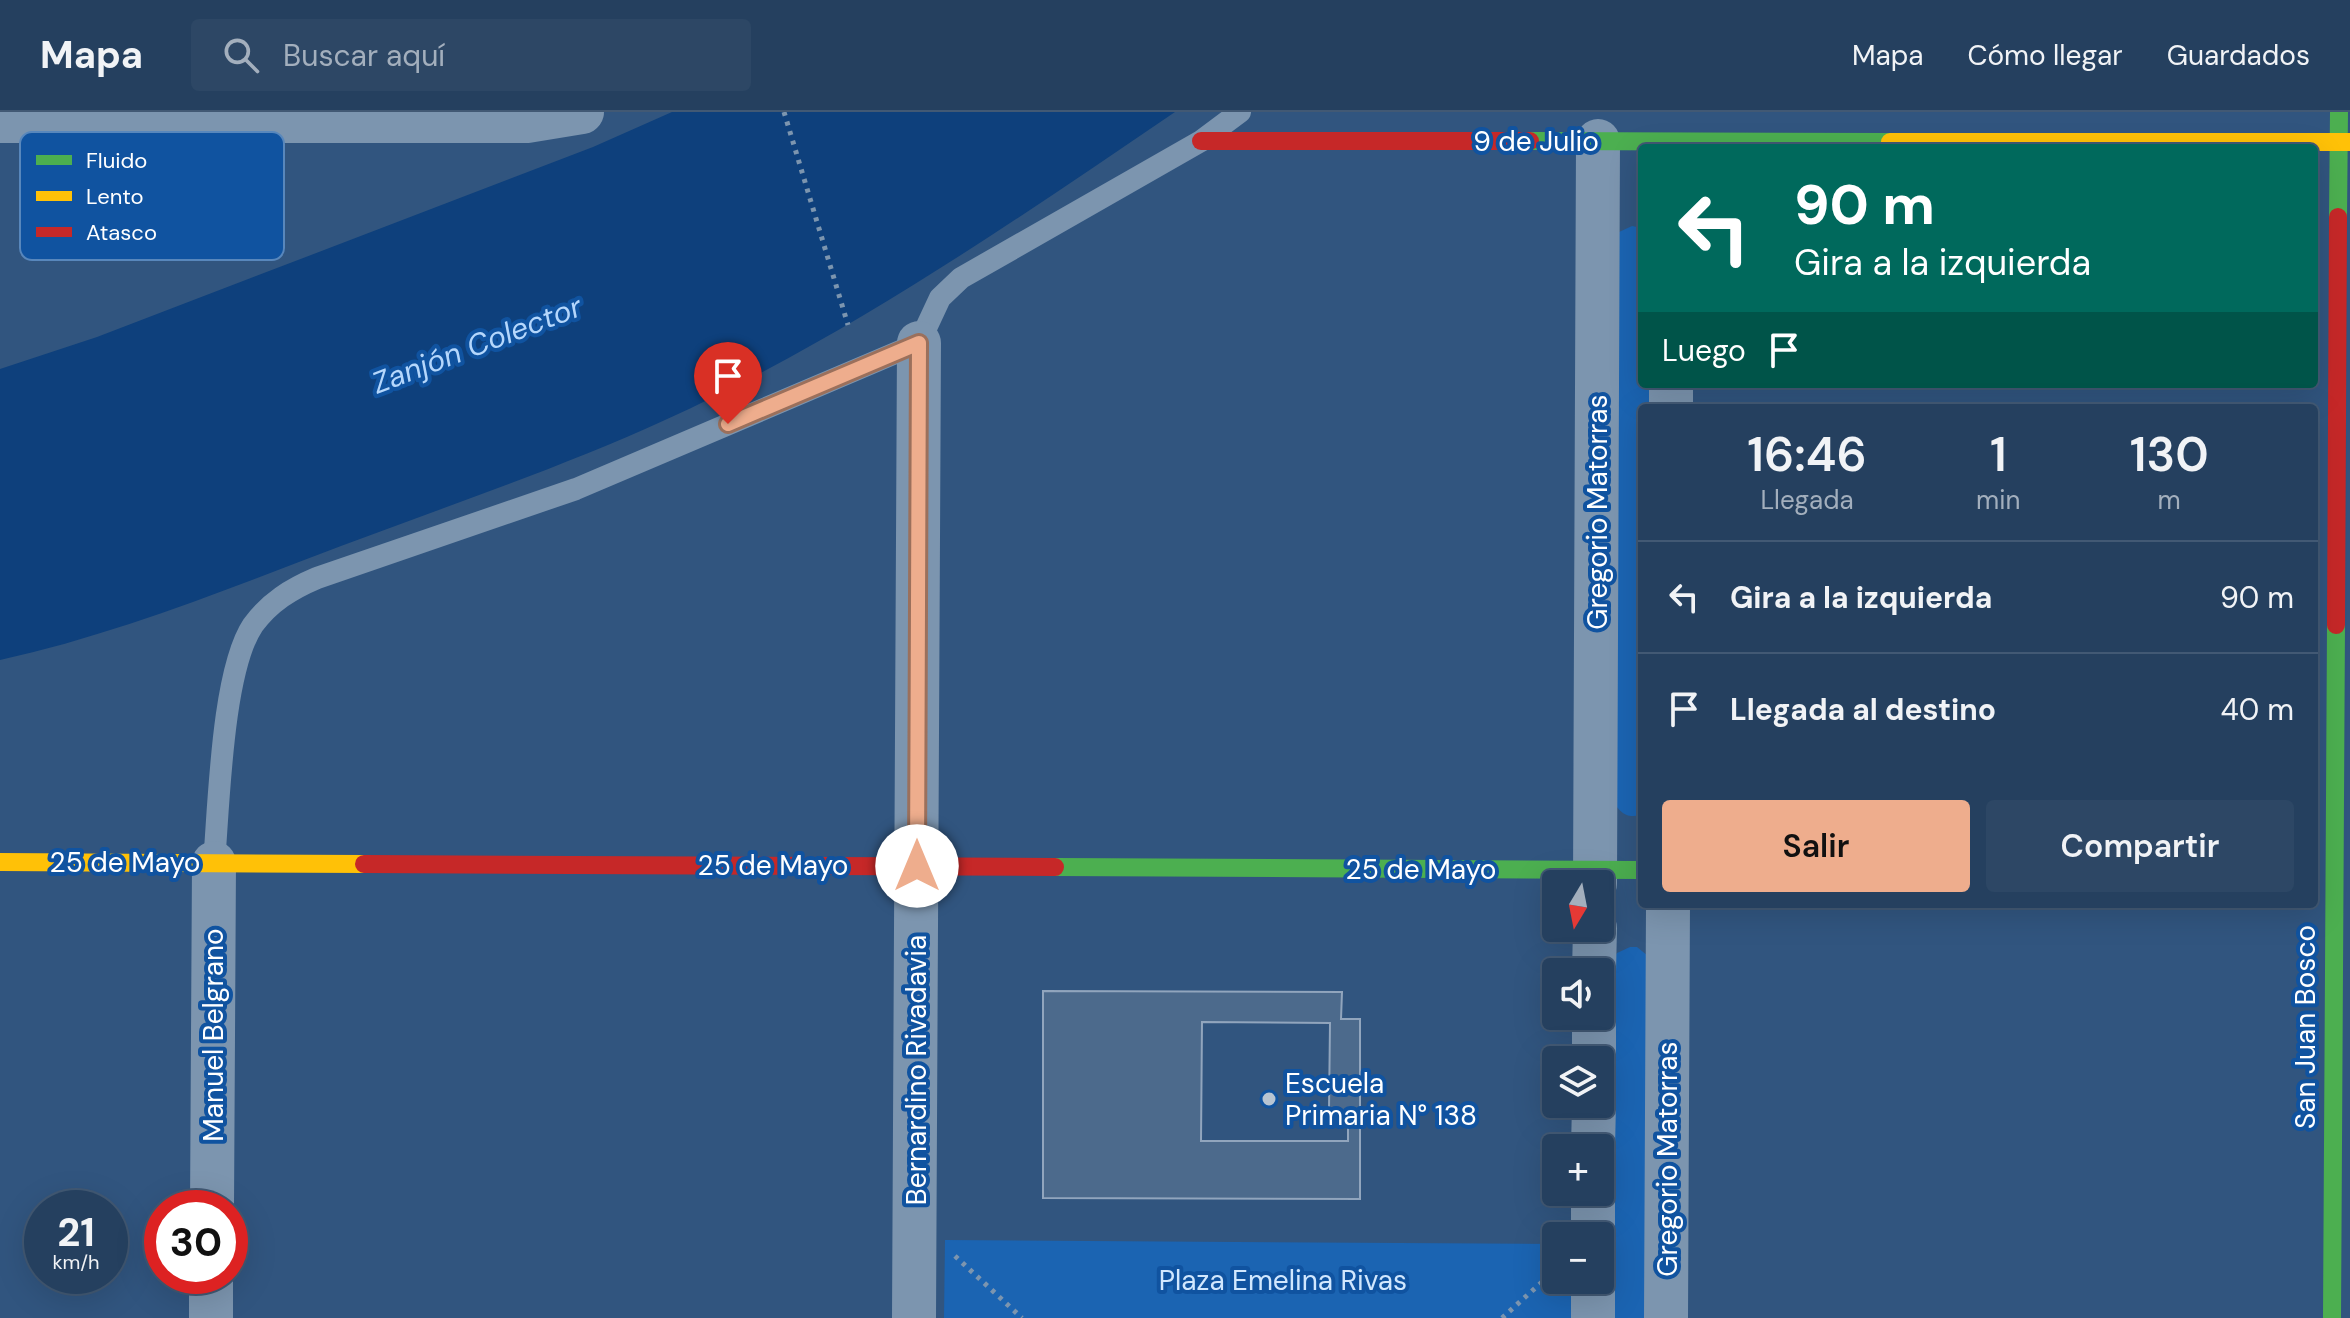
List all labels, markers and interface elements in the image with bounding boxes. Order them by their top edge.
search box [191,19,751,91]
text: Mapa [40,30,143,80]
icon: search [219,33,263,77]
text: Buscar aquí [283,36,445,75]
text: Mapa [1852,37,1923,74]
text: Cómo llegar [1967,37,2123,74]
text: Guardados [2167,37,2310,74]
street label: 9 de Julio [1473,123,1599,160]
legend [20,132,284,260]
text: Fluido [86,146,147,175]
text: 90 m [1794,168,1935,241]
icon: left [1662,176,1766,280]
text: Lento [86,182,144,211]
text: Atasco [86,218,157,247]
text: Gira a la izquierda [1794,239,2091,286]
water label: Zanjón Colector [366,286,588,402]
icon: arrive [1762,328,1806,372]
text: Luego [1662,331,1746,370]
pin [694,342,762,424]
icon: arrive [706,354,750,398]
street label: Gregorio Matorras [1579,394,1616,630]
text: 16:46 [1747,423,1867,486]
text: 1 [1990,423,2007,486]
text: 130 [2130,423,2209,486]
text: Llegada [1760,483,1854,517]
text: min [1976,483,2020,517]
text: m [2158,483,2181,517]
icon: left [1662,575,1706,619]
text: Gira a la izquierda [1730,578,1992,617]
text: 90 m [2220,578,2294,617]
icon: arrive [1662,687,1706,731]
text: Llegada al destino [1730,690,1996,729]
text: 40 m [2221,690,2294,729]
button: Salir [1662,800,1970,892]
button: Compartir [1986,800,2294,892]
position arrow [875,824,959,908]
street label: 25 de Mayo [50,844,200,881]
street label: 25 de Mayo [698,847,848,884]
street label: 25 de Mayo [1346,851,1496,888]
north arrow [1542,870,1614,942]
map controls [1542,870,1614,1294]
street label: San Juan Bosco [2287,925,2324,1129]
street label: Manuel Belgrano [195,928,232,1142]
street label: Bernardino Rivadavia [898,935,935,1205]
button: sound [1542,958,1614,1030]
street label: Gregorio Matorras [1649,1041,1686,1277]
button: layers [1542,1046,1614,1118]
place label: Escuela Primaria N° 138 [1285,1065,1477,1134]
marker: Escuela Primaria N° 138 [1260,1090,1278,1108]
button: + [1542,1134,1614,1206]
speed limit sign: 30 [144,1190,248,1294]
text: 21 [57,1206,95,1258]
button: − [1542,1222,1614,1294]
text: km/h [52,1249,100,1275]
park label: Plaza Emelina Rivas [1159,1262,1407,1299]

